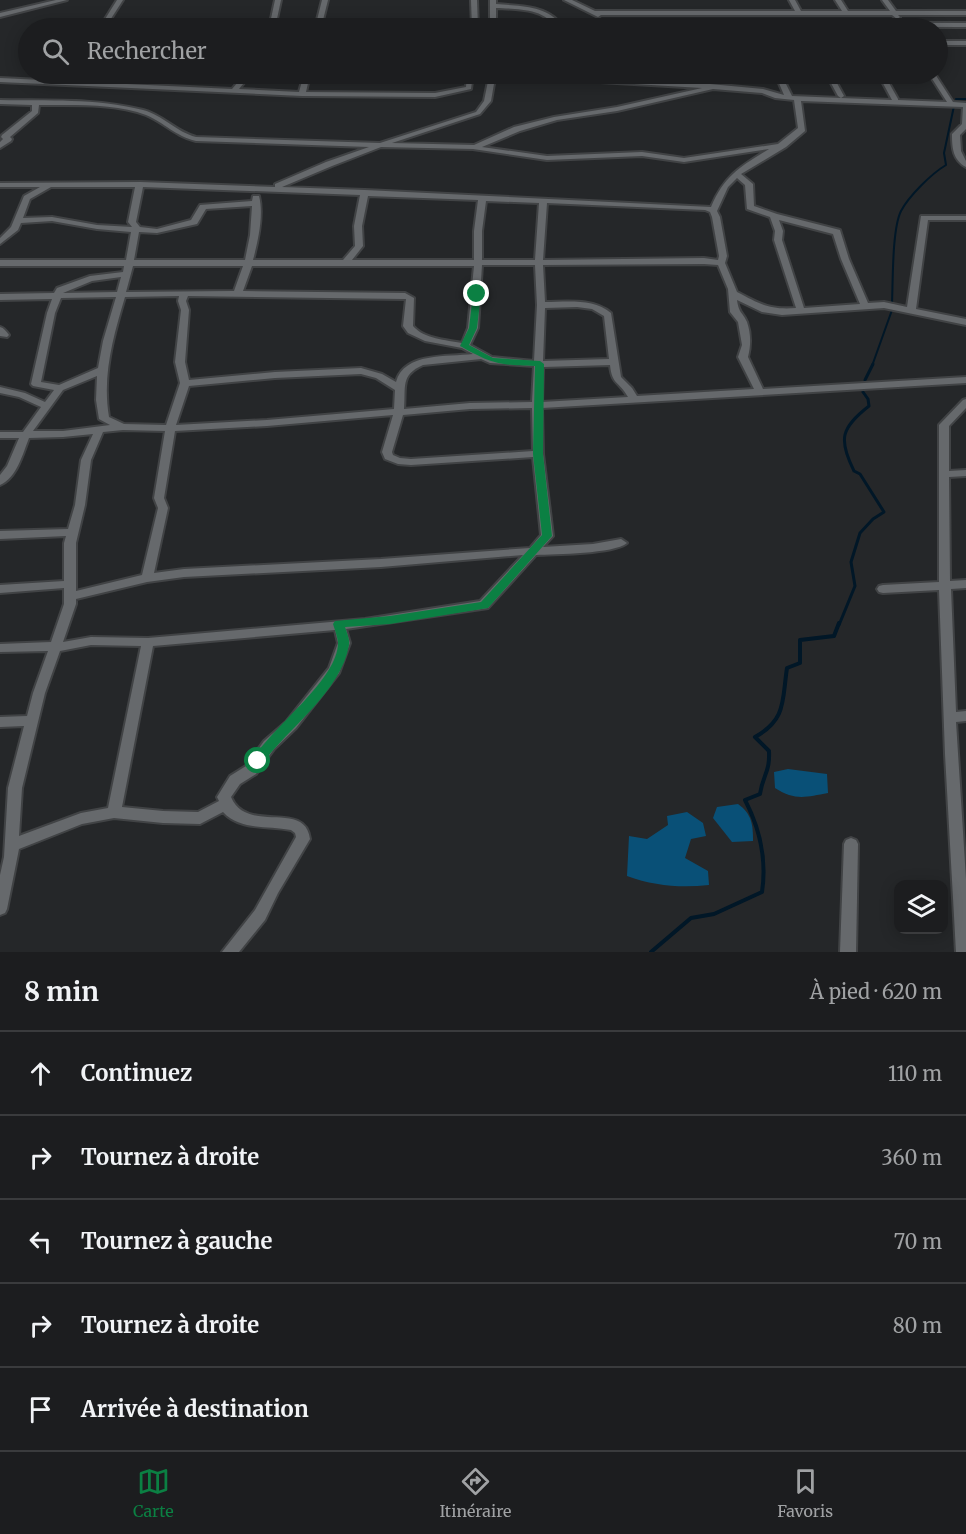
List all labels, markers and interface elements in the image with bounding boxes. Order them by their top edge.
search box [18,18,948,84]
icon: search [39,35,72,68]
text: Rechercher [87,37,207,65]
route end [463,280,489,306]
route start [244,747,270,773]
map controls [894,880,948,934]
button: layers [894,880,948,934]
text: 8 min [24,975,99,1008]
text: À pied · 620 m [810,979,942,1004]
icon: ahead [24,1057,57,1090]
text: Continuez [81,1059,192,1087]
text: 110 m [888,1061,942,1086]
icon: right [24,1141,57,1174]
text: Tournez à droite [81,1143,259,1171]
text: 360 m [881,1145,942,1170]
icon: left [24,1225,57,1258]
text: Tournez à gauche [81,1227,272,1255]
text: 70 m [894,1229,942,1254]
icon: right [24,1309,57,1342]
text: Tournez à droite [81,1311,259,1339]
text: 80 m [893,1313,942,1338]
icon: arrive [24,1393,57,1426]
text: Arrivée à destination [81,1395,309,1423]
tab: Carte [133,1465,174,1521]
tab: Itinéraire [439,1465,511,1521]
tab: Favoris [777,1465,833,1521]

